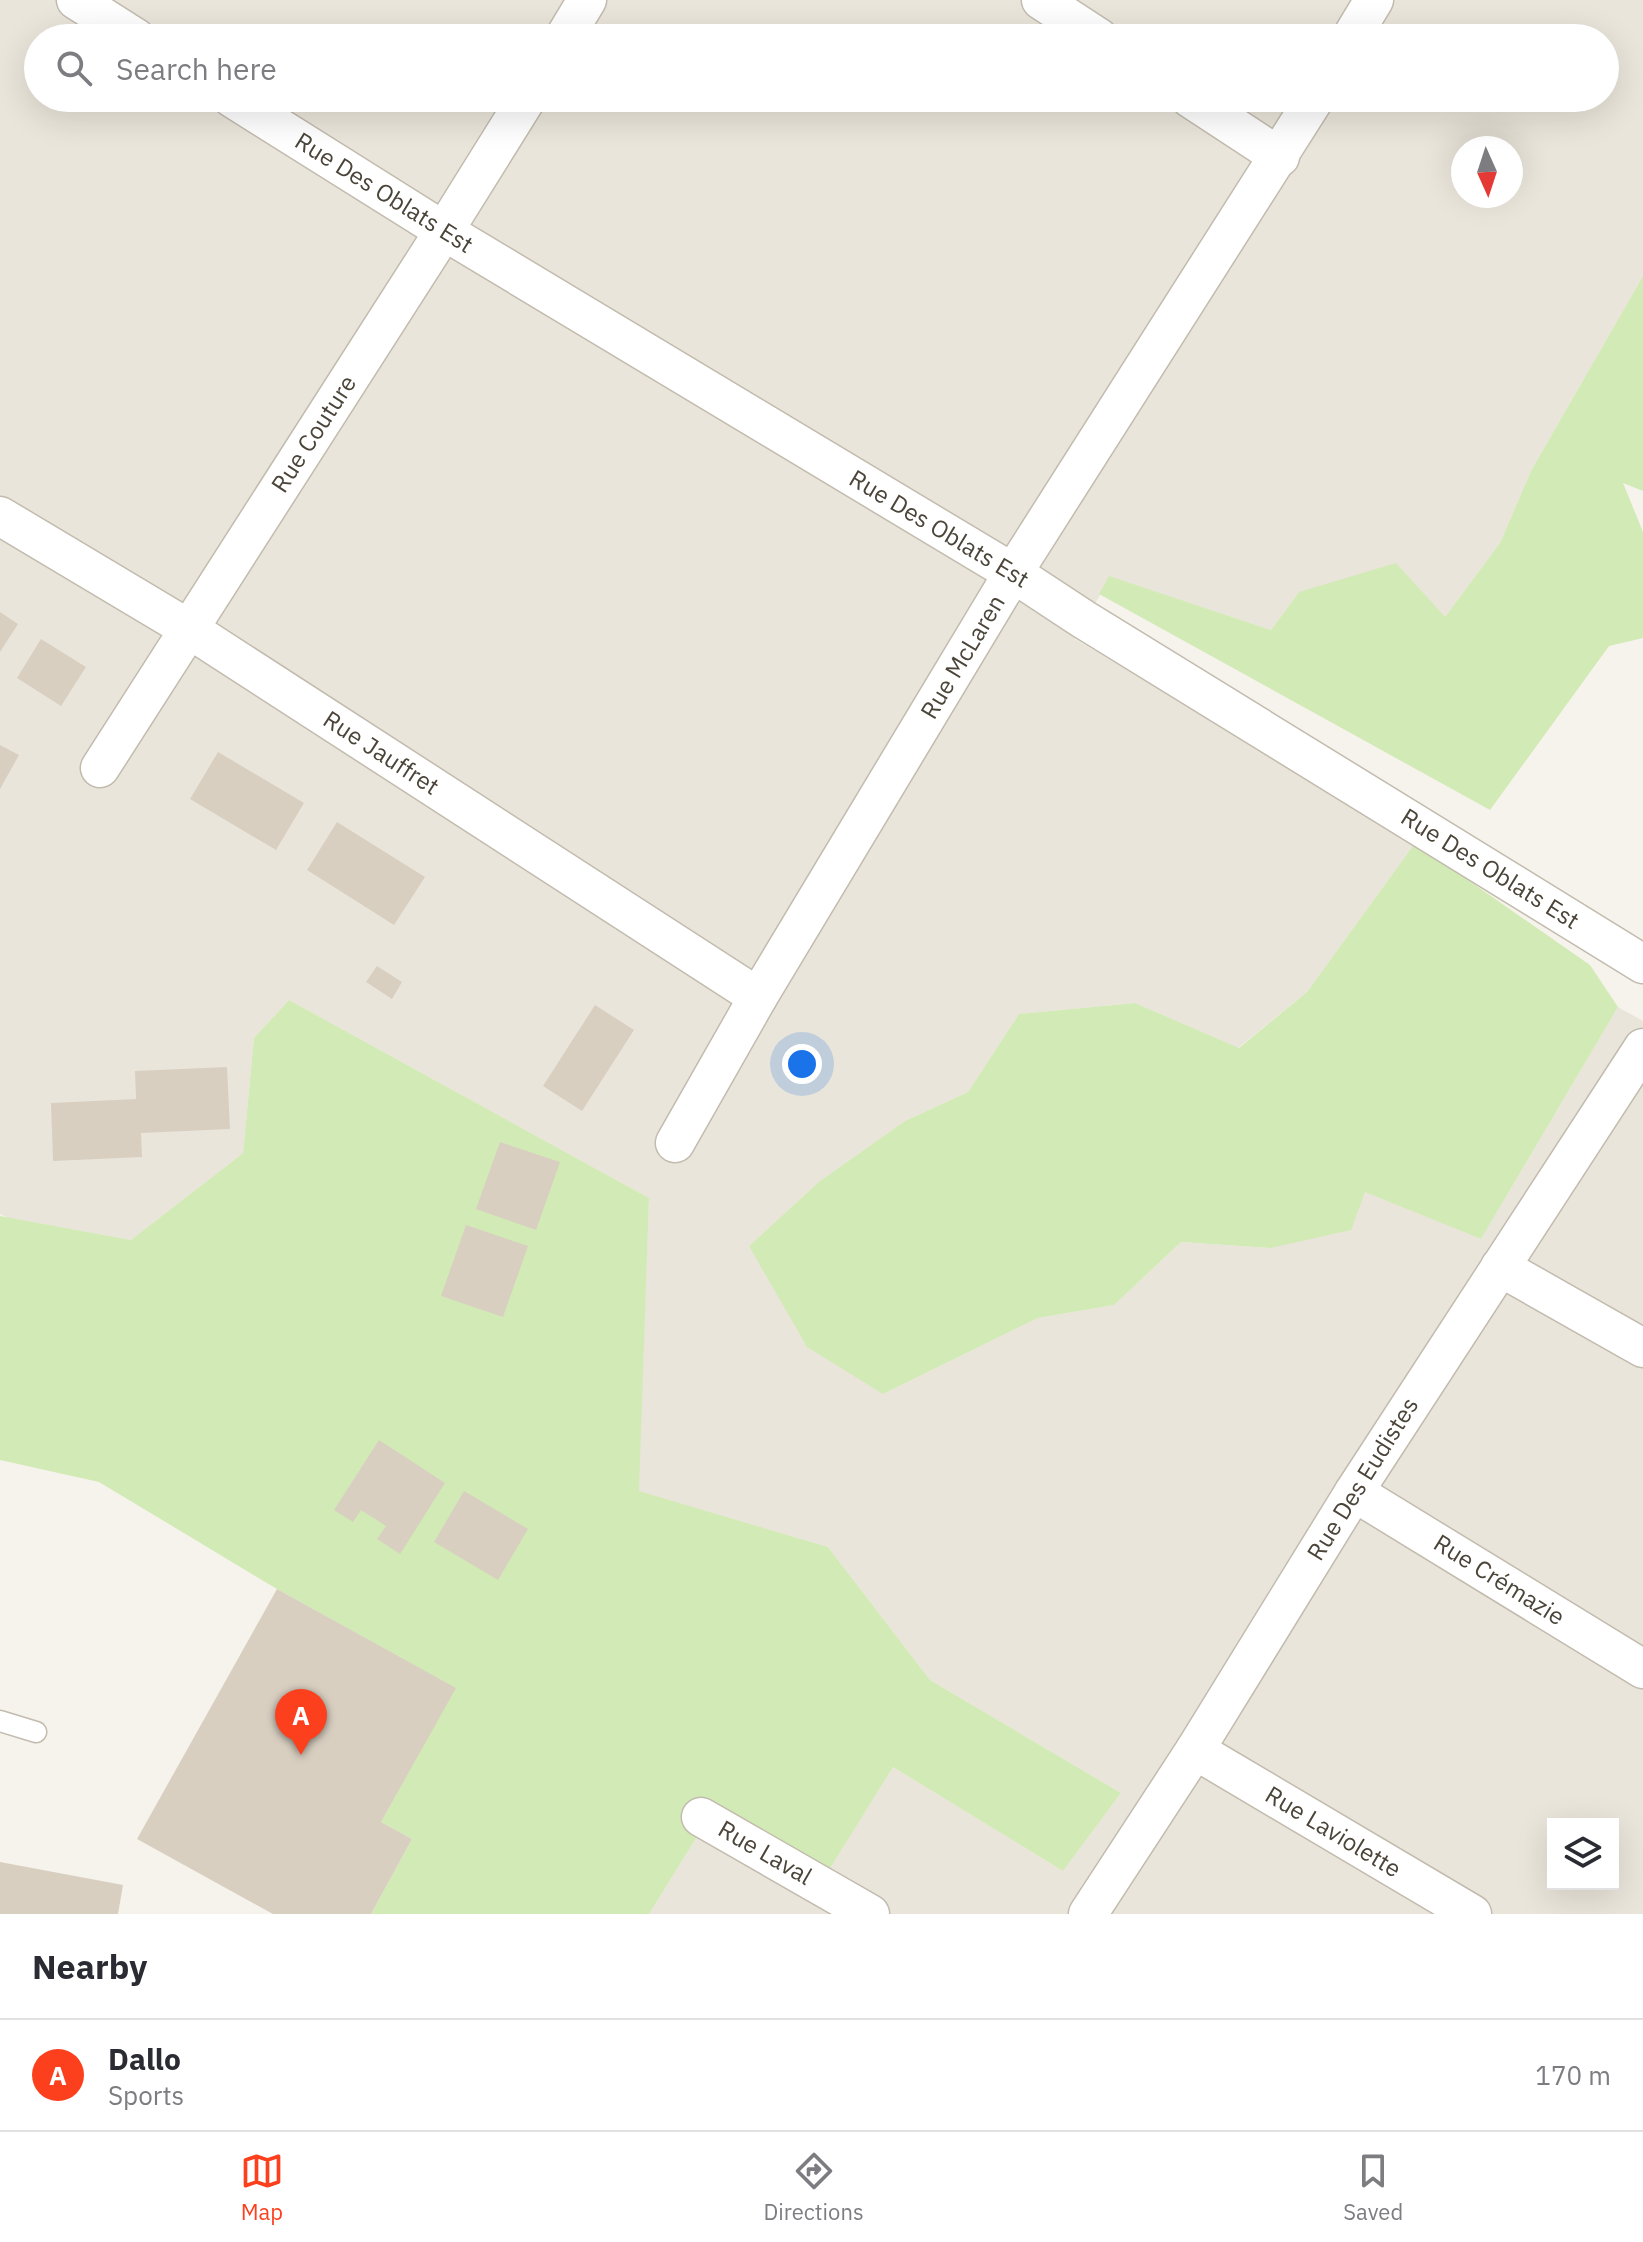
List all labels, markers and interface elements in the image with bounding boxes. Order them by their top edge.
search box [24,24,1619,112]
icon: search [52,46,96,90]
text: Search here [116,49,277,88]
street label: Rue Des Oblats Est [289,124,480,260]
north arrow [1451,136,1523,208]
street label: Rue Couture [263,369,363,498]
street label: Rue Des Oblats Est [844,462,1035,595]
street label: Rue McLaren [912,588,1012,725]
street label: Rue Jauffret [317,703,446,802]
street label: Rue Des Oblats Est [1395,800,1586,936]
your location [782,1044,822,1084]
street label: Rue Des Eudistes [1299,1391,1425,1566]
street label: Rue Crémazie [1428,1526,1571,1632]
pin: A [275,1689,327,1755]
street label: Rue Laviolette [1260,1778,1407,1884]
street label: Rue Laval [713,1812,818,1892]
map controls [1547,1818,1619,1890]
button: layers [1547,1818,1619,1890]
text: Nearby [32,1944,147,1988]
text: Dallo [108,2039,181,2078]
text: A [49,2058,67,2092]
text: 170 m [1535,2058,1611,2092]
text: Sports [108,2078,184,2112]
tab: Map [240,2149,284,2226]
tab: Directions [764,2149,864,2226]
tab: Saved [1343,2149,1403,2226]

